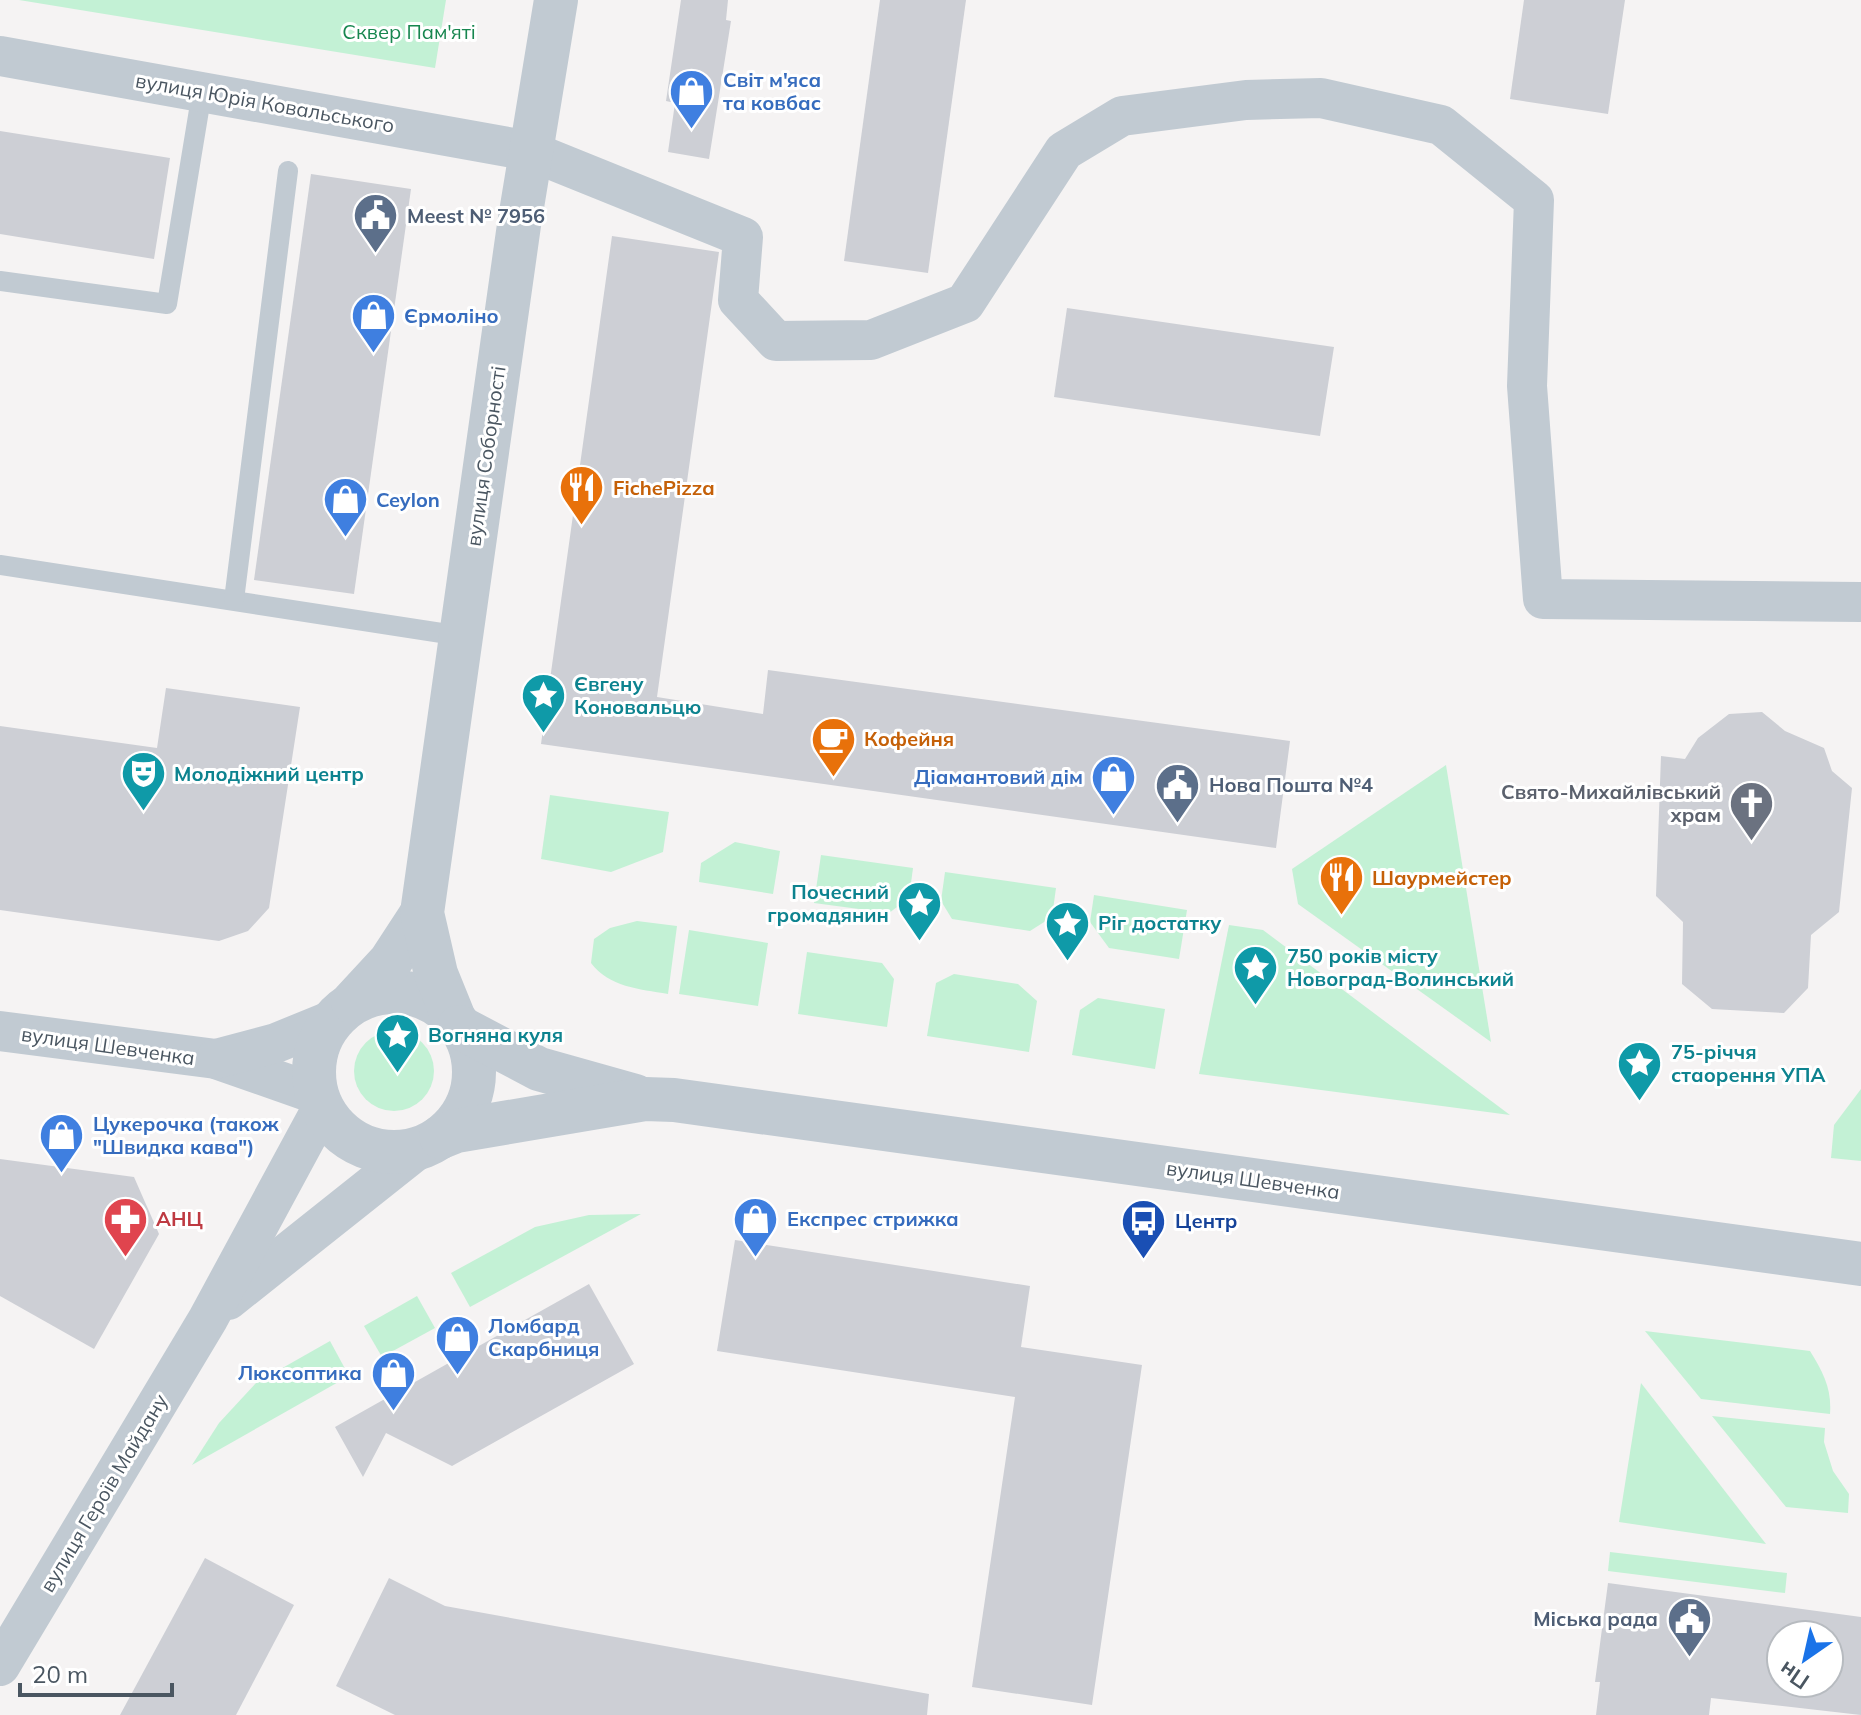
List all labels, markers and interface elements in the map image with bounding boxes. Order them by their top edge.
park label: Сквер Пам'яті [342,19,476,44]
street label: вулиця Юрія Ковальського [134,67,396,138]
place label: Світ м'яса та ковбас [723,67,821,115]
shop icon: Світ м'яса та ковбас [668,68,716,131]
public building icon: Meest № 7956 [352,192,400,255]
place label: Meest № 7956 [407,203,545,228]
shop icon: Єрмоліно [349,292,397,355]
place label: Єрмоліно [404,303,499,328]
street label: вулиця Соборності [460,364,511,548]
restaurant icon: FichePizza [558,464,606,527]
place label: FichePizza [613,475,715,500]
shop icon: Ceylon [321,476,369,539]
place label: Ceylon [376,487,440,512]
place label: Євгену Коновальцю [574,671,701,719]
place icon: Євгену Коновальцю [519,672,567,735]
cafe icon: Кофейня [809,715,857,778]
place label: Кофейня [864,726,954,751]
theatre icon: Молодіжний центр [119,750,167,813]
shop icon: Діамантовий дім [1090,753,1138,816]
place label: Молодіжний центр [174,761,364,786]
public building icon: Нова Пошта №4 [1154,761,1202,824]
place label: Діамантовий дім [914,764,1083,789]
place label: Нова Пошта №4 [1209,772,1373,797]
place label: Свято-Михайлiвський храм [1501,779,1721,827]
church icon: Свято-Михайлiвський храм [1728,779,1776,842]
restaurant icon: Шаурмейстер [1317,854,1365,917]
place label: Шаурмейстер [1372,865,1512,890]
place label: Почесний громадянин [767,879,889,927]
place icon: Почесний громадянин [896,879,944,942]
place icon: Ріг достатку [1043,899,1091,962]
place label: Ріг достатку [1098,910,1222,935]
place icon: 750 років місту Новоград-Волинський [1232,943,1280,1006]
place label: 750 років місту Новоград-Волинський [1287,943,1514,991]
place icon: Вогняна куля [373,1011,421,1074]
street label: вулиця Шевченка [20,1021,196,1070]
place label: Вогняна куля [428,1022,563,1047]
place icon: 75-річчя стаорення УПА [1616,1039,1664,1102]
place label: 75-річчя стаорення УПА [1671,1039,1825,1087]
place label: Цукерочка (також "Швидка кава") [93,1111,280,1159]
shop icon: Цукерочка (також "Швидка кава") [38,1112,86,1175]
street label: вулиця Шевченка [1165,1155,1341,1204]
pharmacy icon: АНЦ [101,1195,149,1258]
shop icon: Експрес стрижка [732,1195,780,1258]
bus stop icon: Центр [1120,1197,1168,1260]
place label: АНЦ [156,1206,203,1231]
place label: Експрес стрижка [787,1206,959,1231]
place label: Центр [1175,1208,1237,1233]
place label: Ломбард Скарбниця [488,1313,599,1361]
shop icon: Ломбард Скарбниця [433,1314,481,1377]
shop icon: Люксоптика [369,1349,417,1412]
place label: Люксоптика [238,1360,362,1385]
street label: вулиця Героїв Майдану [34,1389,173,1596]
public building icon: Міська рада [1665,1595,1713,1658]
place label: Міська рада [1533,1606,1658,1631]
north arrow [1765,1619,1845,1699]
scale bar [20,1647,172,1697]
text: Пн [1773,1655,1814,1696]
text: 20 m [32,1659,88,1689]

